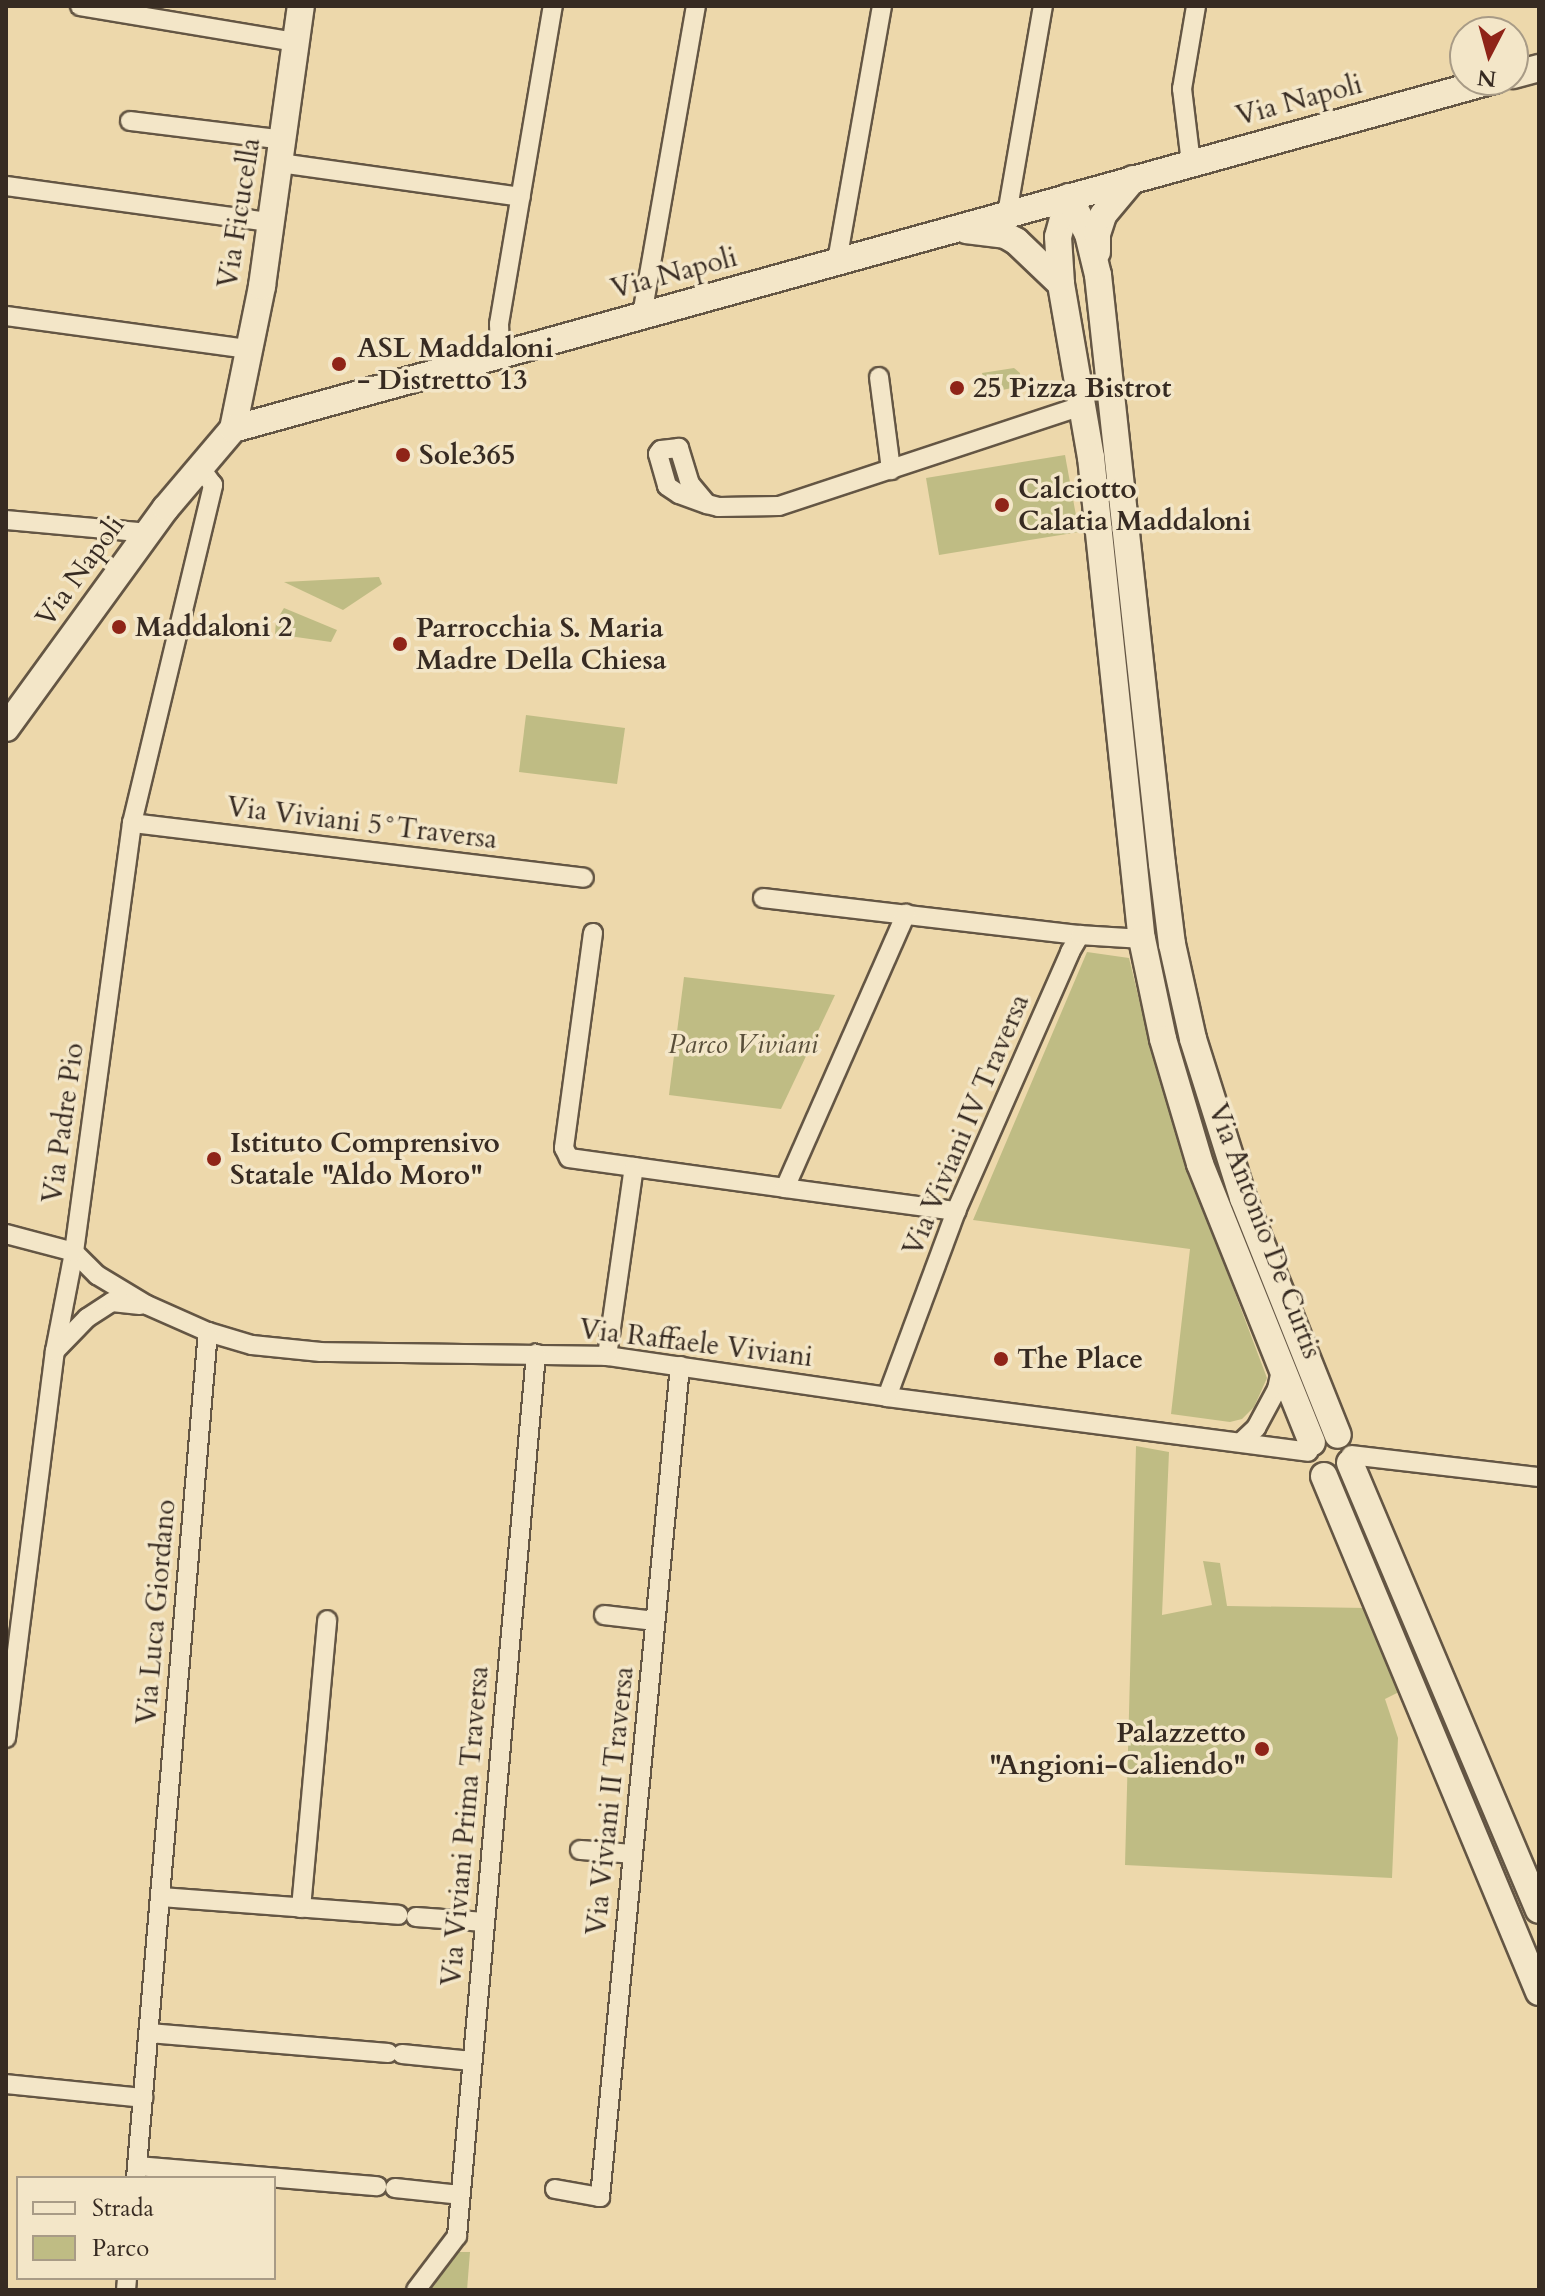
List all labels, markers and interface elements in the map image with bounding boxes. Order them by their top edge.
north arrow [1449,16,1529,96]
text: N [1476,62,1498,94]
street label: Via Napoli [1232,67,1366,133]
street label: Via Ficucella [211,135,267,291]
street label: Via Napoli [607,240,741,306]
place label: ASL Maddaloni - Distretto 13 [357,331,554,397]
marker: ASL Maddaloni - Distretto 13 [328,353,350,375]
place label: 25 Pizza Bistrot [973,371,1171,405]
marker: 25 Pizza Bistrot [948,379,966,397]
place label: Sole365 [419,438,515,472]
marker: Sole365 [394,446,412,464]
place label: Calciotto Calatia Maddaloni [1018,472,1251,538]
marker: Calciotto Calatia Maddaloni [993,496,1011,514]
street label: Via Napoli [28,509,132,633]
place label: Maddaloni 2 [135,610,292,644]
place label: Parrocchia S. Maria Madre Della Chiesa [416,611,667,677]
marker: Maddaloni 2 [110,618,128,636]
marker: Parrocchia S. Maria Madre Della Chiesa [391,635,409,653]
street label: Via Viviani 5°Traversa [225,790,499,856]
street label: Via Viviani IV Traversa [896,989,1036,1261]
park label: Parco Viviani [668,1027,818,1061]
street label: Via Padre Pio [35,1041,91,1205]
street label: Via Antonio De Curtis [1201,1099,1329,1363]
place label: Istituto Comprensivo Statale "Aldo Moro" [230,1126,500,1192]
marker: Istituto Comprensivo Statale "Aldo Moro" [205,1150,223,1168]
street label: Via Raffaele Viviani [577,1312,815,1374]
place label: The Place [1017,1342,1143,1376]
marker: The Place [992,1350,1010,1368]
street label: Via Luca Giordano [129,1498,183,1726]
street label: Via Viviani Prima Traversa [434,1664,496,1988]
street label: Via Viviani II Traversa [579,1665,641,1937]
place label: Palazzetto "Angioni-Caliendo" [989,1716,1246,1782]
marker: Palazzetto "Angioni-Caliendo" [1253,1740,1271,1758]
legend [16,2176,276,2280]
text: Strada [92,2192,154,2225]
text: Parco [92,2232,149,2265]

